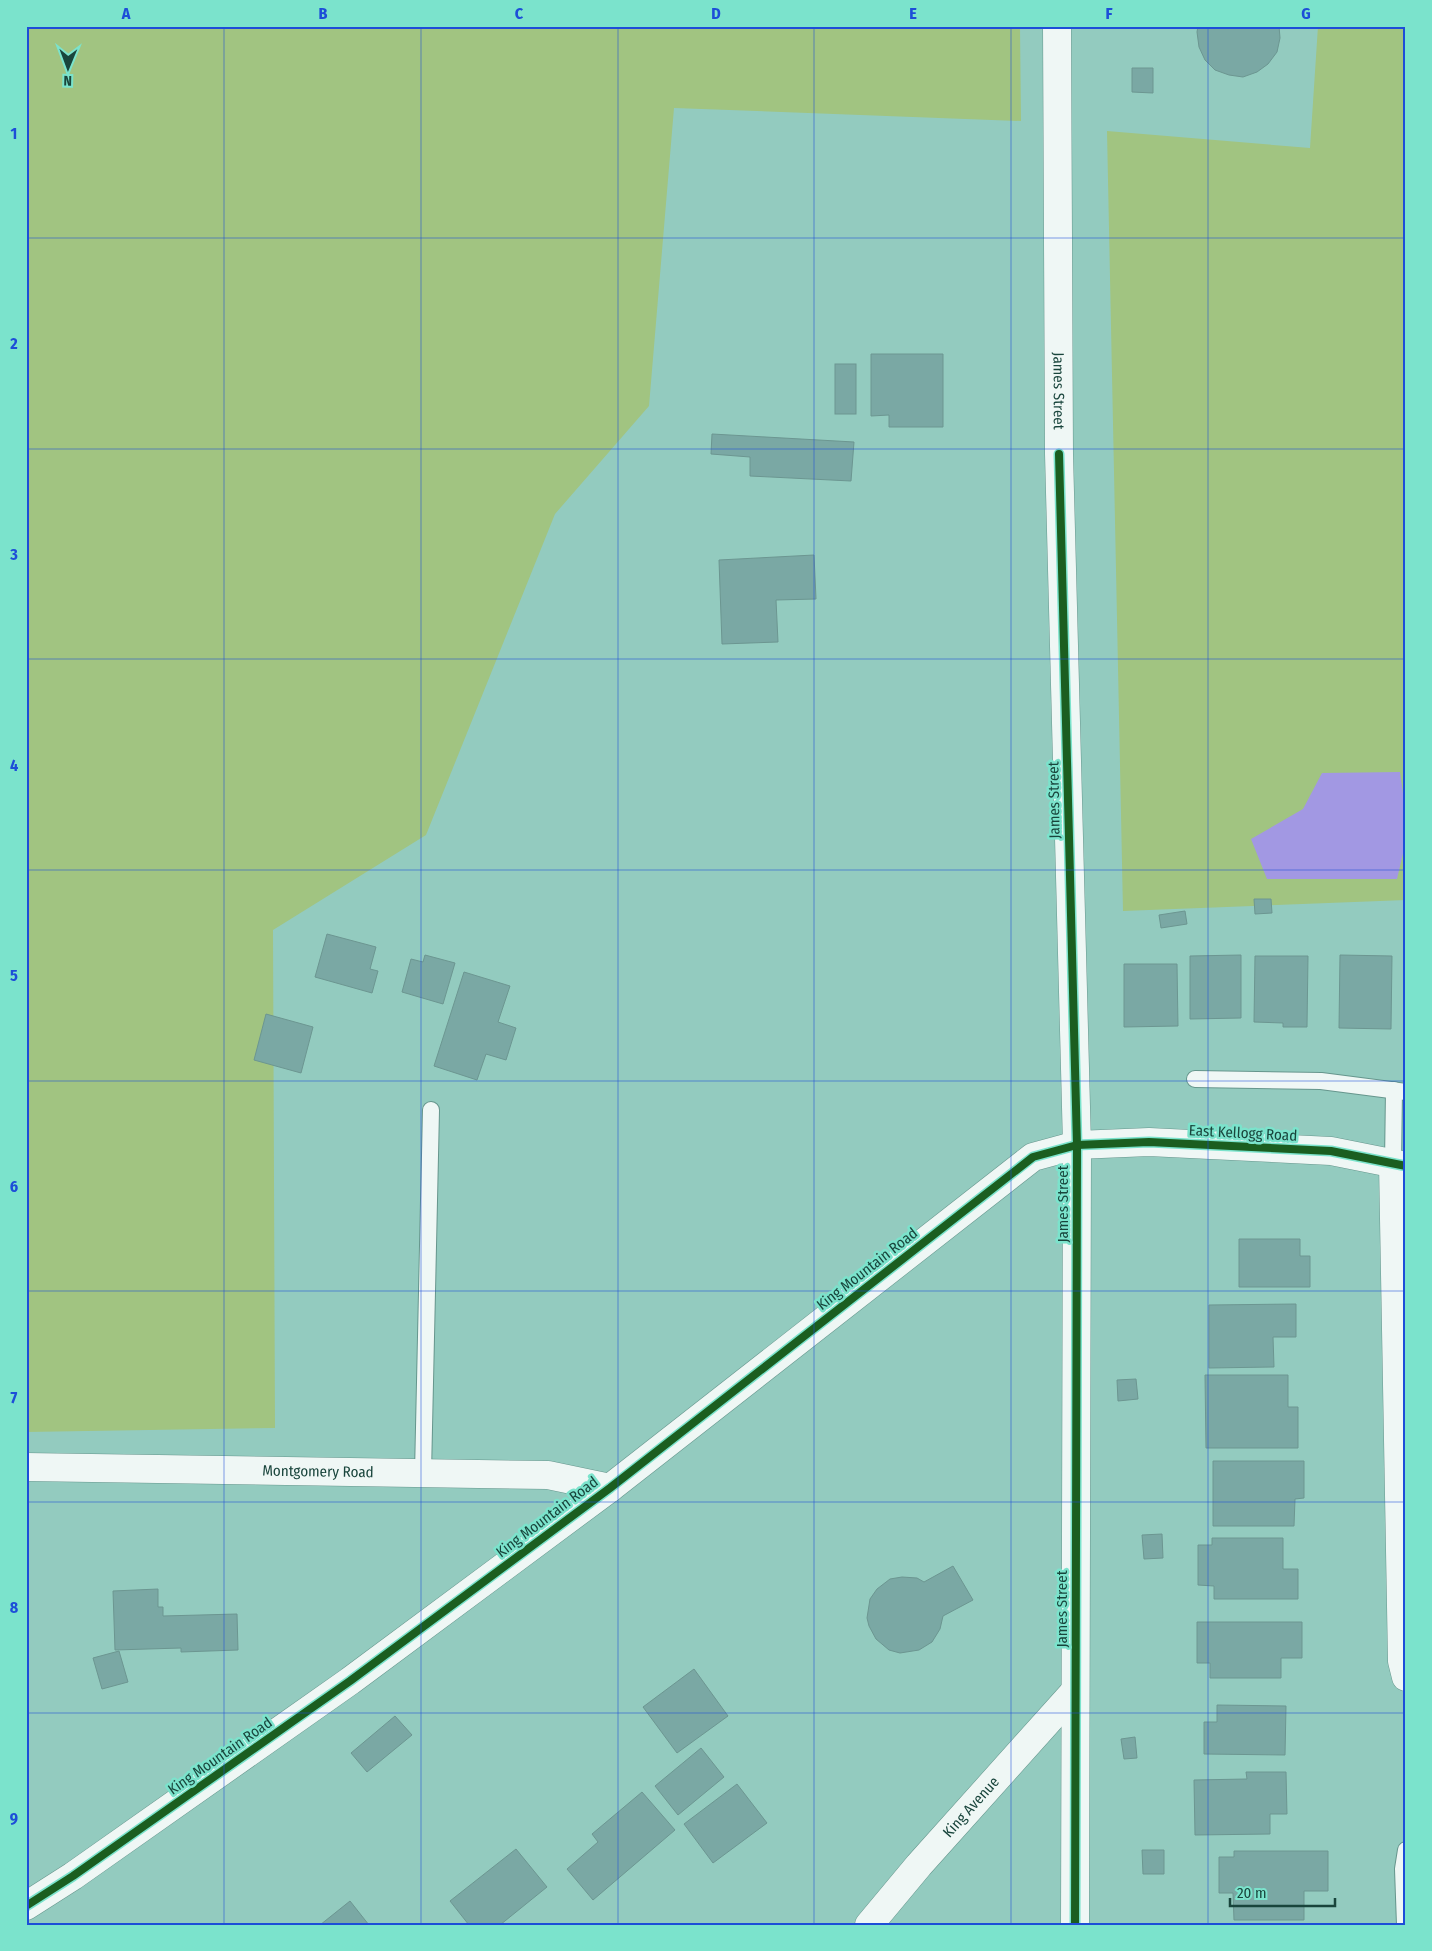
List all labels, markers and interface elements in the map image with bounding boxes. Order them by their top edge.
text: A [121,4,131,23]
text: B [319,4,328,23]
text: C [515,4,524,23]
text: D [711,4,721,23]
text: E [909,4,917,23]
text: F [1105,4,1113,23]
text: G [1301,4,1311,23]
north arrow [42,42,92,92]
text: N [63,72,72,89]
text: 1 [11,124,17,143]
text: 2 [9,334,18,353]
street label: James Street [1050,352,1068,430]
text: 3 [9,545,18,564]
text: 4 [10,756,18,775]
street label: James Street [1044,761,1064,839]
text: 5 [10,966,18,985]
street label: East Kellogg Road [1188,1121,1298,1145]
street label: James Street [1054,1165,1072,1243]
text: 6 [10,1177,18,1196]
street label: King Mountain Road [813,1224,921,1314]
text: 7 [11,1388,18,1407]
street label: Montgomery Road [262,1462,374,1481]
street label: King Mountain Road [492,1473,602,1561]
street label: James Street [1053,1570,1071,1648]
text: 8 [10,1598,19,1617]
street label: King Mountain Road [164,1713,276,1799]
street label: King Avenue [939,1773,1003,1841]
text: 9 [10,1809,18,1828]
scale bar [1230,1876,1334,1908]
text: 20 m [1237,1884,1267,1902]

